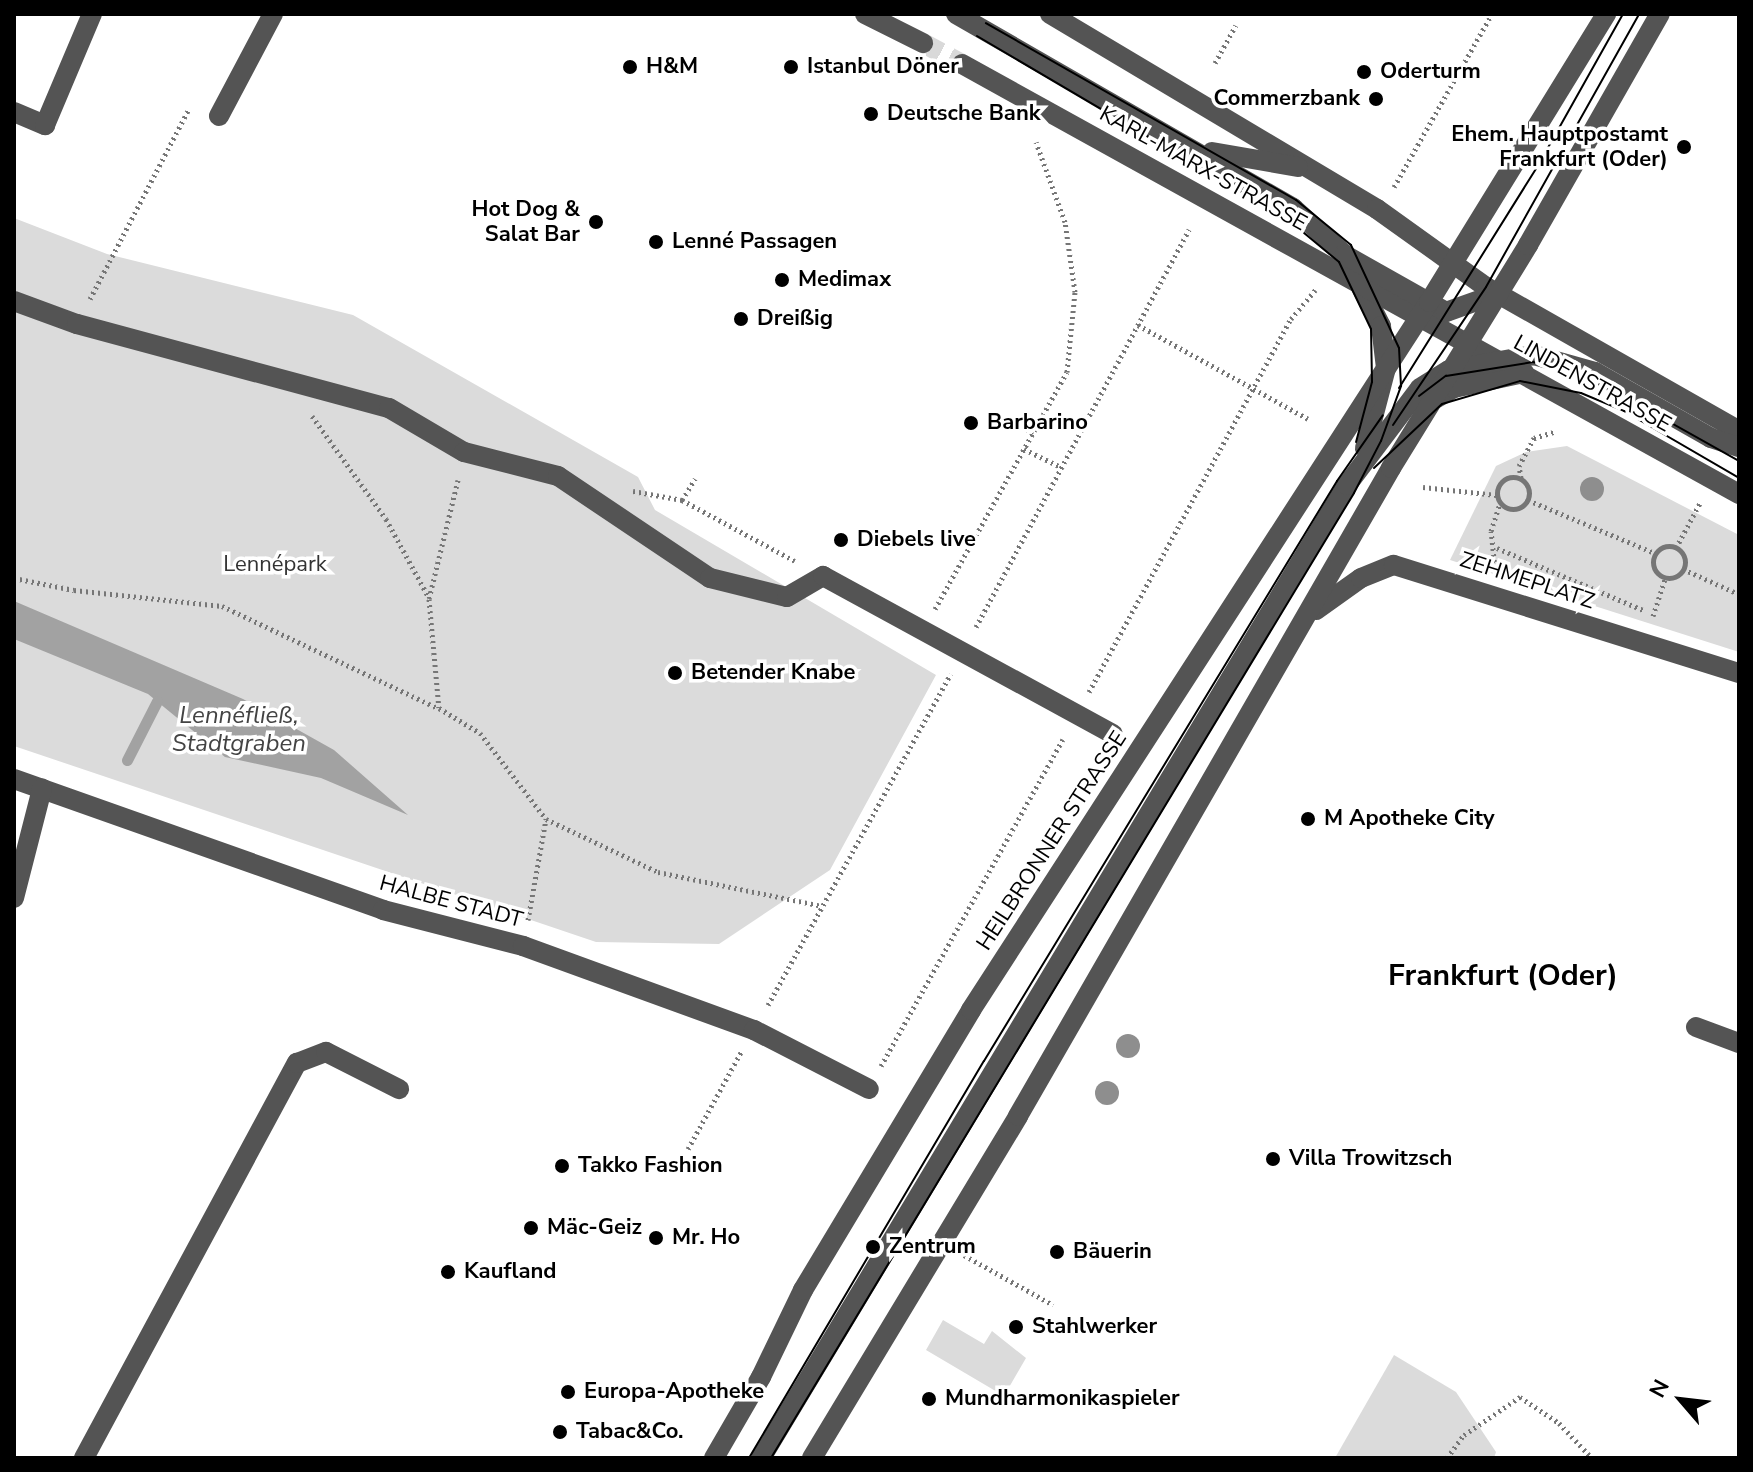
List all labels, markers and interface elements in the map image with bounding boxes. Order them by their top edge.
place label: H&M [646,54,698,80]
place label: Istanbul Döner [807,54,959,80]
marker: H&M [621,58,639,76]
marker: Istanbul Döner [782,58,800,76]
place label: Oderturm [1380,59,1481,85]
marker: Oderturm [1355,63,1373,81]
place label: Commerzbank [1214,86,1360,112]
marker: Commerzbank [1367,90,1385,108]
place label: Deutsche Bank [887,101,1041,127]
street label: KARL-MARX-STRASSE [1095,101,1311,237]
marker: Deutsche Bank [862,105,880,123]
place label: Ehem. Hauptpostamt Frankfurt (Oder) [1451,121,1668,172]
marker: Ehem. Hauptpostamt Frankfurt (Oder) [1675,138,1693,156]
place label: Hot Dog & Salat Bar [471,196,580,248]
marker: Hot Dog & Salat Bar [587,213,605,231]
place label: Lenné Passagen [672,229,837,255]
marker: Lenné Passagen [647,233,665,251]
place label: Medimax [798,267,891,293]
marker: Medimax [773,271,791,289]
place label: Dreißig [757,306,833,332]
marker: Dreißig [732,310,750,328]
street label: LINDENSTRASSE [1509,330,1675,438]
place label: Barbarino [987,410,1088,436]
marker: Barbarino [962,414,980,432]
place label: Diebels live [857,527,976,553]
marker: Diebels live [832,531,850,549]
street label: ZEHMEPLATZ [1456,547,1598,615]
park label: Lennépark [223,552,327,578]
place label: Betender Knabe [691,660,855,686]
marker: Betender Knabe [666,664,684,682]
water label: Lennéfließ, Stadtgraben [172,702,306,758]
street label: HEILBRONNER STRASSE [971,726,1133,956]
place label: M Apotheke City [1324,806,1495,832]
marker: M Apotheke City [1299,810,1317,828]
street label: HALBE STADT [376,870,526,934]
district label: Frankfurt (Oder) [1388,958,1618,994]
place label: Villa Trowitzsch [1289,1146,1452,1172]
marker: Villa Trowitzsch [1264,1150,1282,1168]
place label: Takko Fashion [578,1153,723,1179]
marker: Takko Fashion [553,1157,571,1175]
place label: Mäc-Geiz [547,1215,642,1241]
marker: Mäc-Geiz [522,1219,540,1237]
place label: Mr. Ho [672,1225,740,1251]
marker: Mr. Ho [647,1229,665,1247]
place label: Zentrum [889,1234,976,1260]
marker: Zentrum [864,1238,882,1256]
place label: Bäuerin [1073,1239,1152,1265]
marker: Bäuerin [1048,1243,1066,1261]
place label: Kaufland [464,1259,557,1285]
marker: Kaufland [439,1263,457,1281]
place label: Stahlwerker [1032,1314,1157,1340]
marker: Stahlwerker [1007,1318,1025,1336]
north arrow [1641,1360,1721,1440]
text: N [1643,1374,1677,1403]
place label: Europa-Apotheke [584,1379,764,1405]
marker: Europa-Apotheke [559,1383,577,1401]
place label: Mundharmonikaspieler [945,1386,1180,1412]
marker: Mundharmonikaspieler [920,1390,938,1408]
place label: Tabac&Co. [576,1419,683,1445]
marker: Tabac&Co. [551,1423,569,1441]

